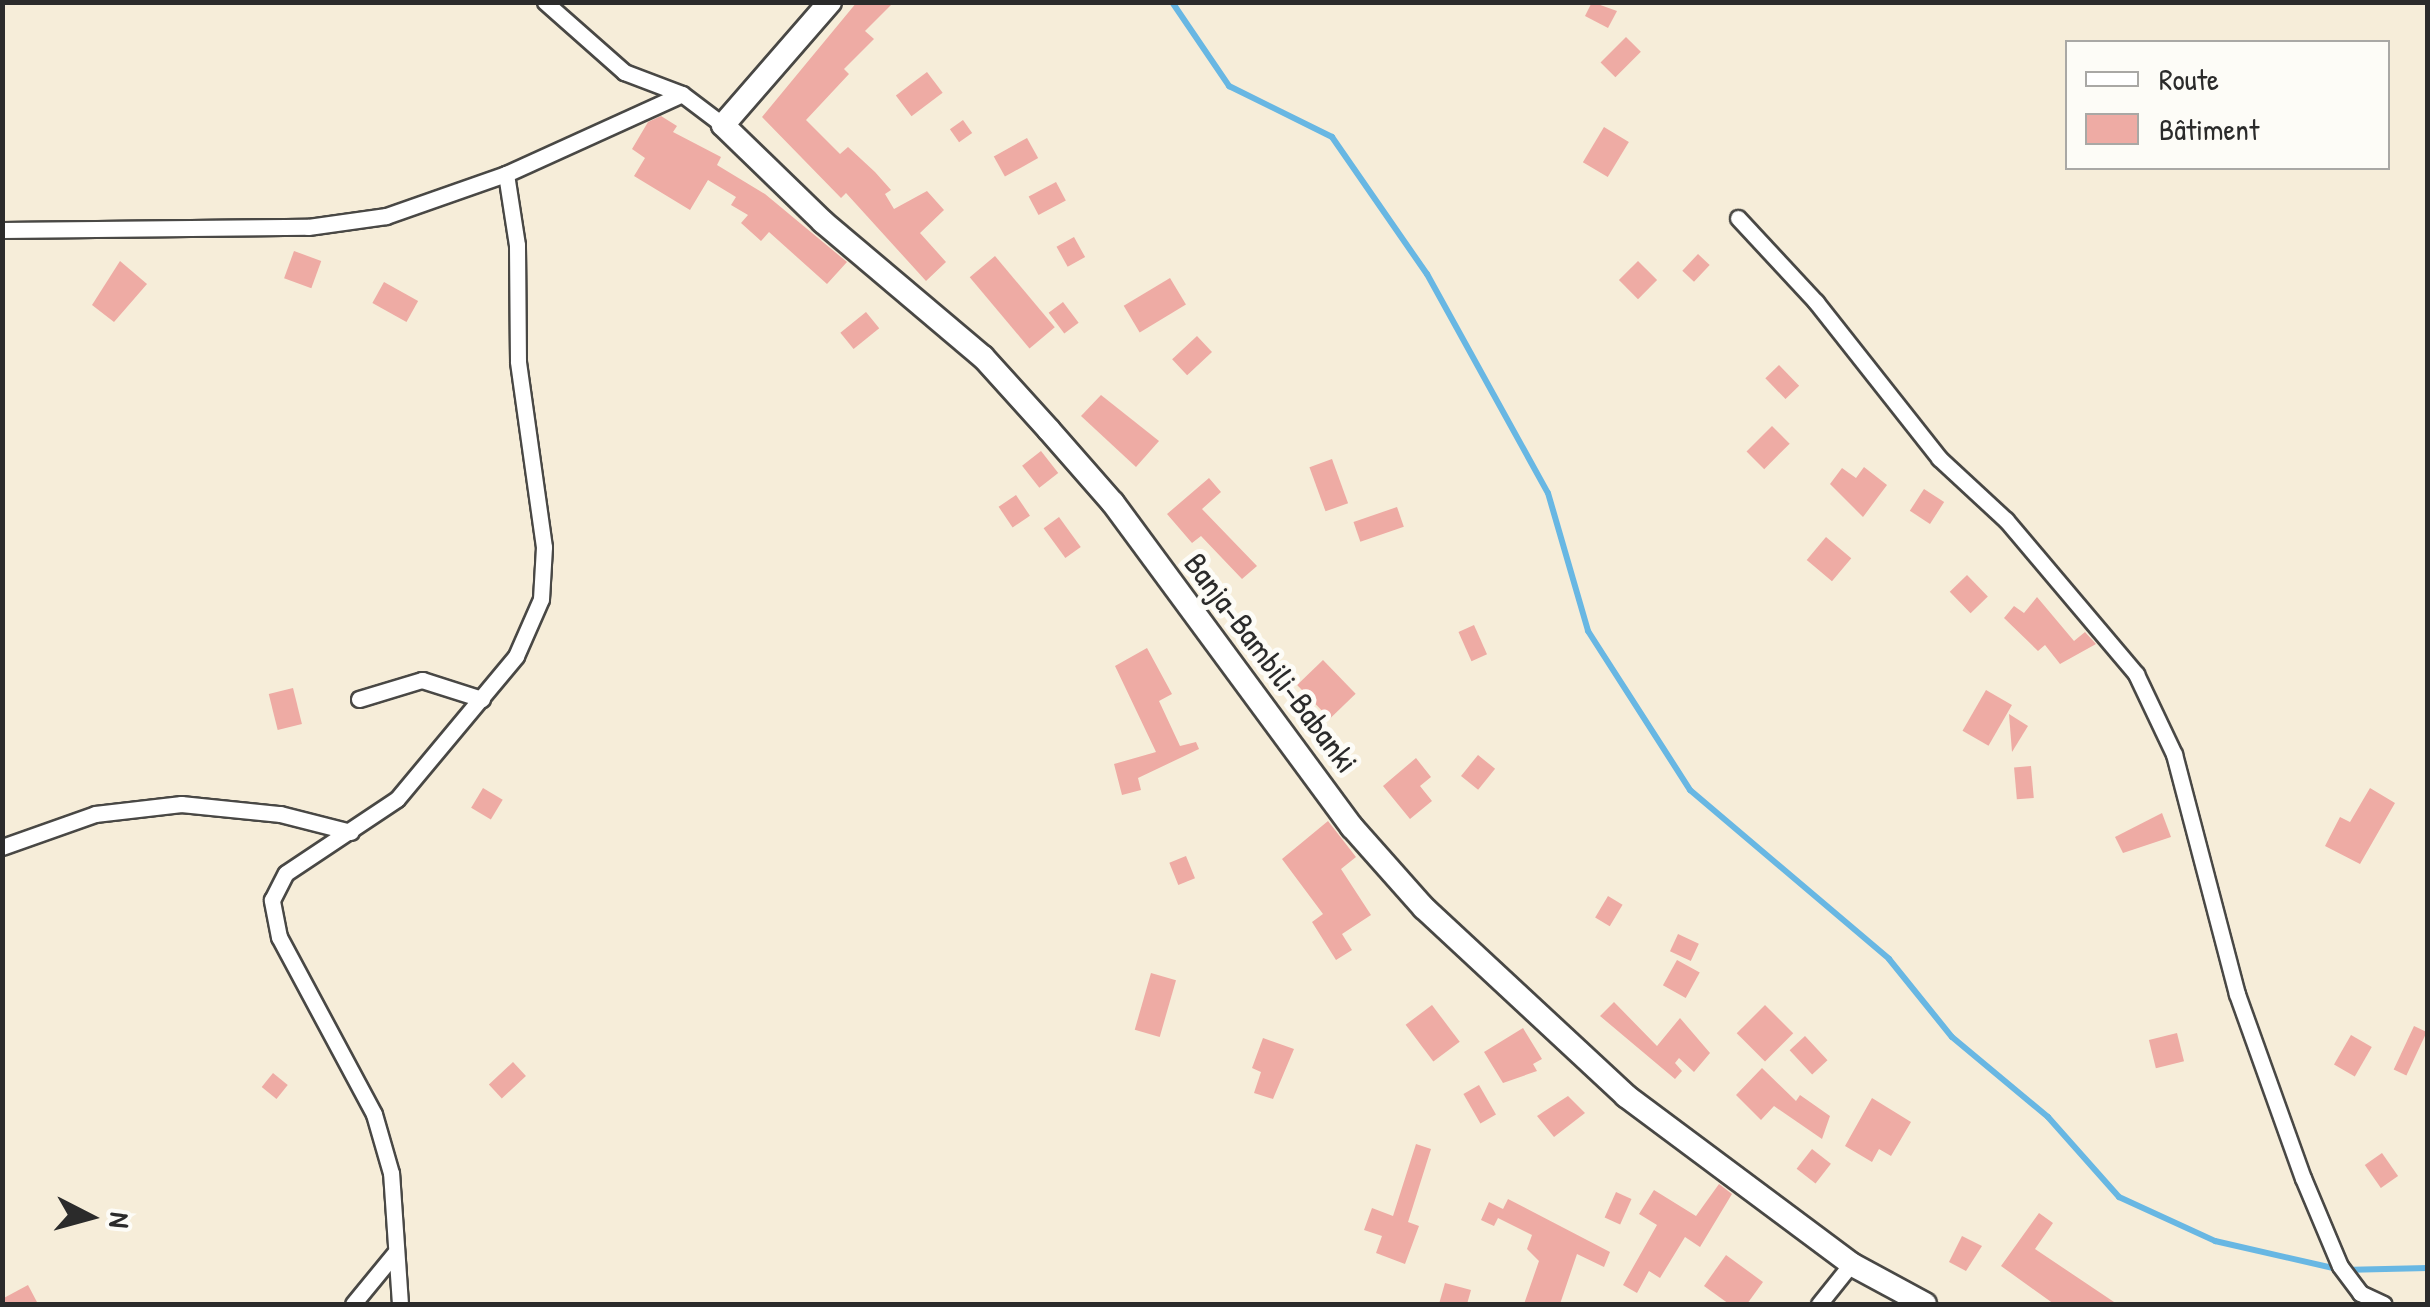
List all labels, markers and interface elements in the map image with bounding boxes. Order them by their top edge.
legend [2065,40,2390,170]
text: Route [2159,59,2219,99]
text: Bâtiment [2159,109,2259,149]
street label: Banja-Bambili-Babanki [1176,546,1366,780]
north arrow [40,1167,140,1267]
text: N [100,1211,140,1230]

